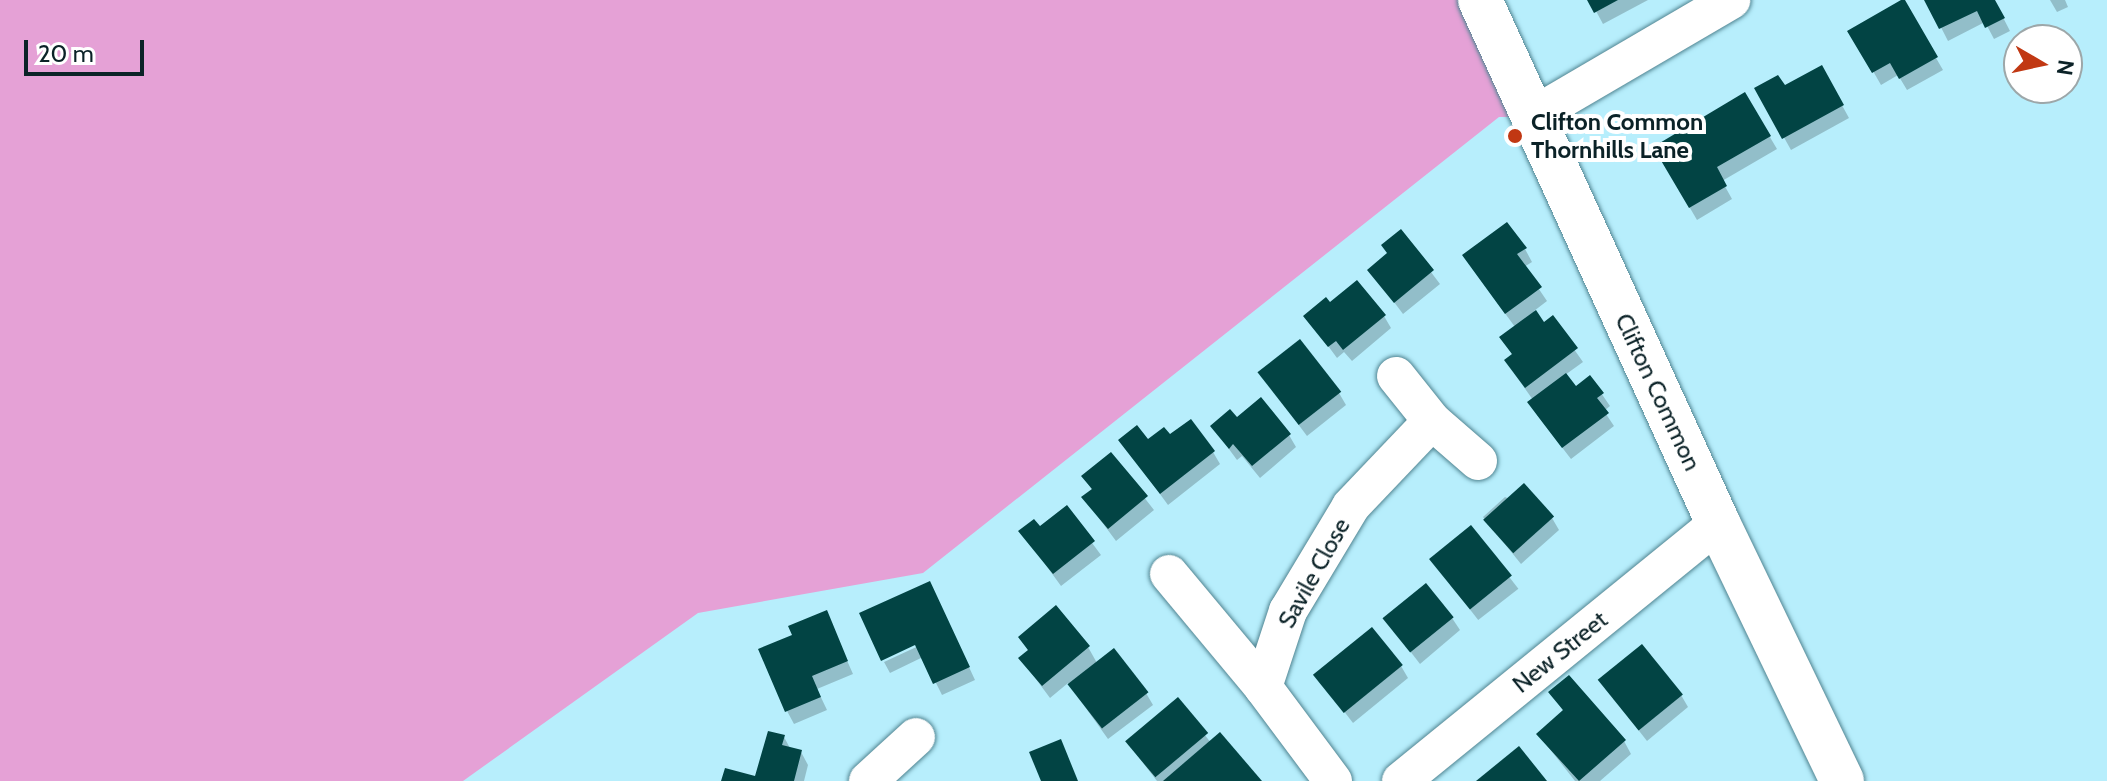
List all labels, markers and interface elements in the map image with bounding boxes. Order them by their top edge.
scale bar [28,24,148,74]
north arrow [2003,24,2083,104]
text: 20 m [38,39,94,68]
text: N [2051,58,2080,77]
place label: Clifton Common Thornhills Lane [1531,108,1703,164]
marker: Clifton Common Thornhills Lane [1506,127,1524,145]
street label: Clifton Common [1609,309,1707,475]
street label: Savile Close [1272,513,1356,633]
street label: New Street [1507,605,1613,699]

